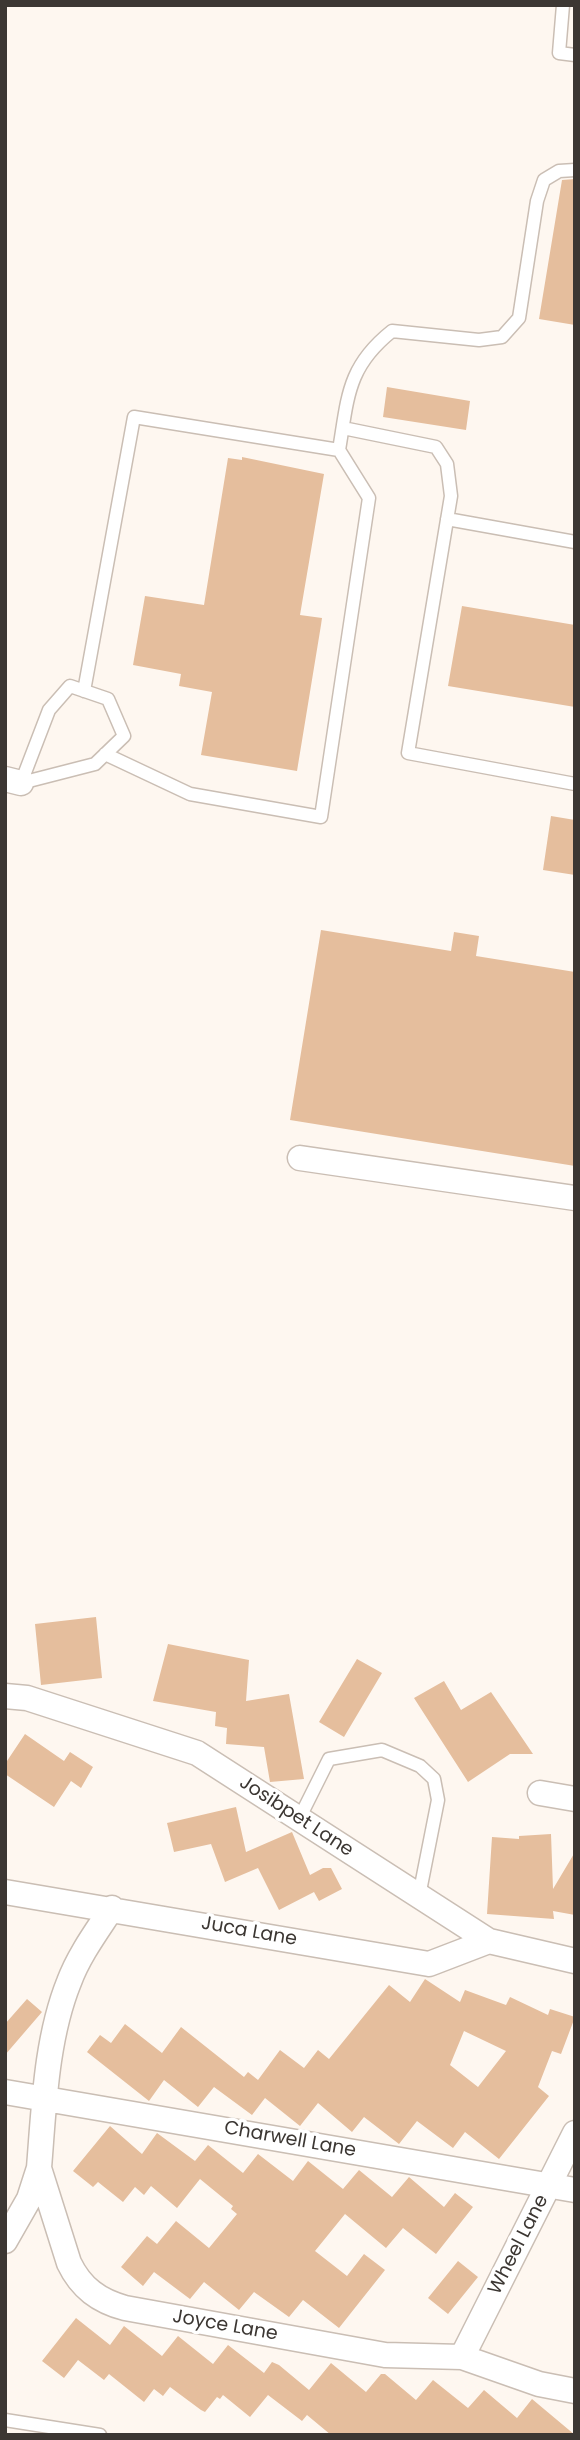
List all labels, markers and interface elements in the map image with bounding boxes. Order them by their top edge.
street label: Josibpet Lane [235,1772,357,1862]
street label: Juca Lane [199,1912,299,1952]
street label: Charwell Lane [222,2117,358,2163]
street label: Wheel Lane [484,2191,554,2299]
street label: Joyce Lane [171,2306,279,2346]

